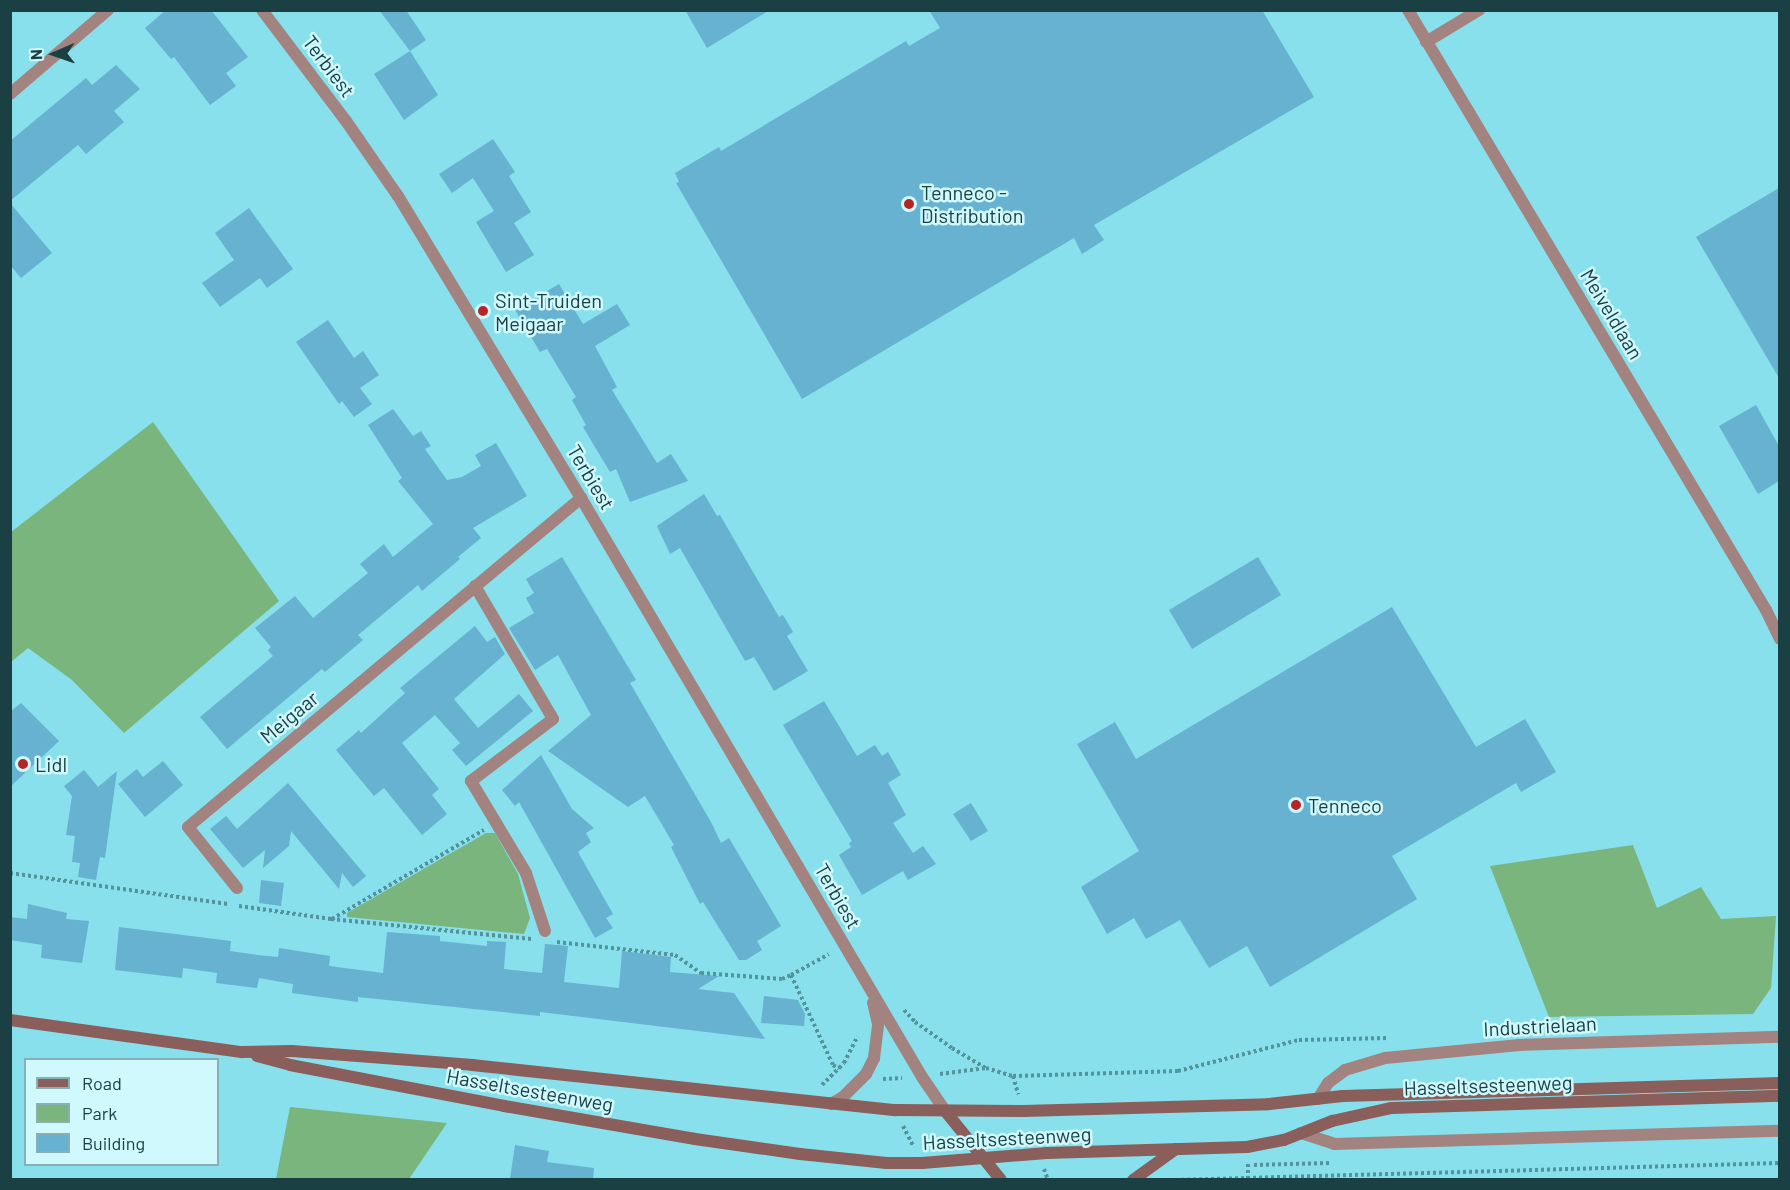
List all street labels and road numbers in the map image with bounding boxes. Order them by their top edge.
street label: Terbiest [298,30,360,102]
street label: Meiveldlaan [1576,264,1648,364]
street label: Terbiest [562,440,620,514]
street label: Meigaar [255,686,323,748]
street label: Terbiest [810,859,866,933]
street label: Industrielaan [1483,1011,1597,1041]
street label: Hasseltsesteenweg [445,1064,615,1116]
street label: Hasseltsesteenweg [1403,1070,1573,1100]
street label: Hasseltsesteenweg [922,1122,1092,1154]

